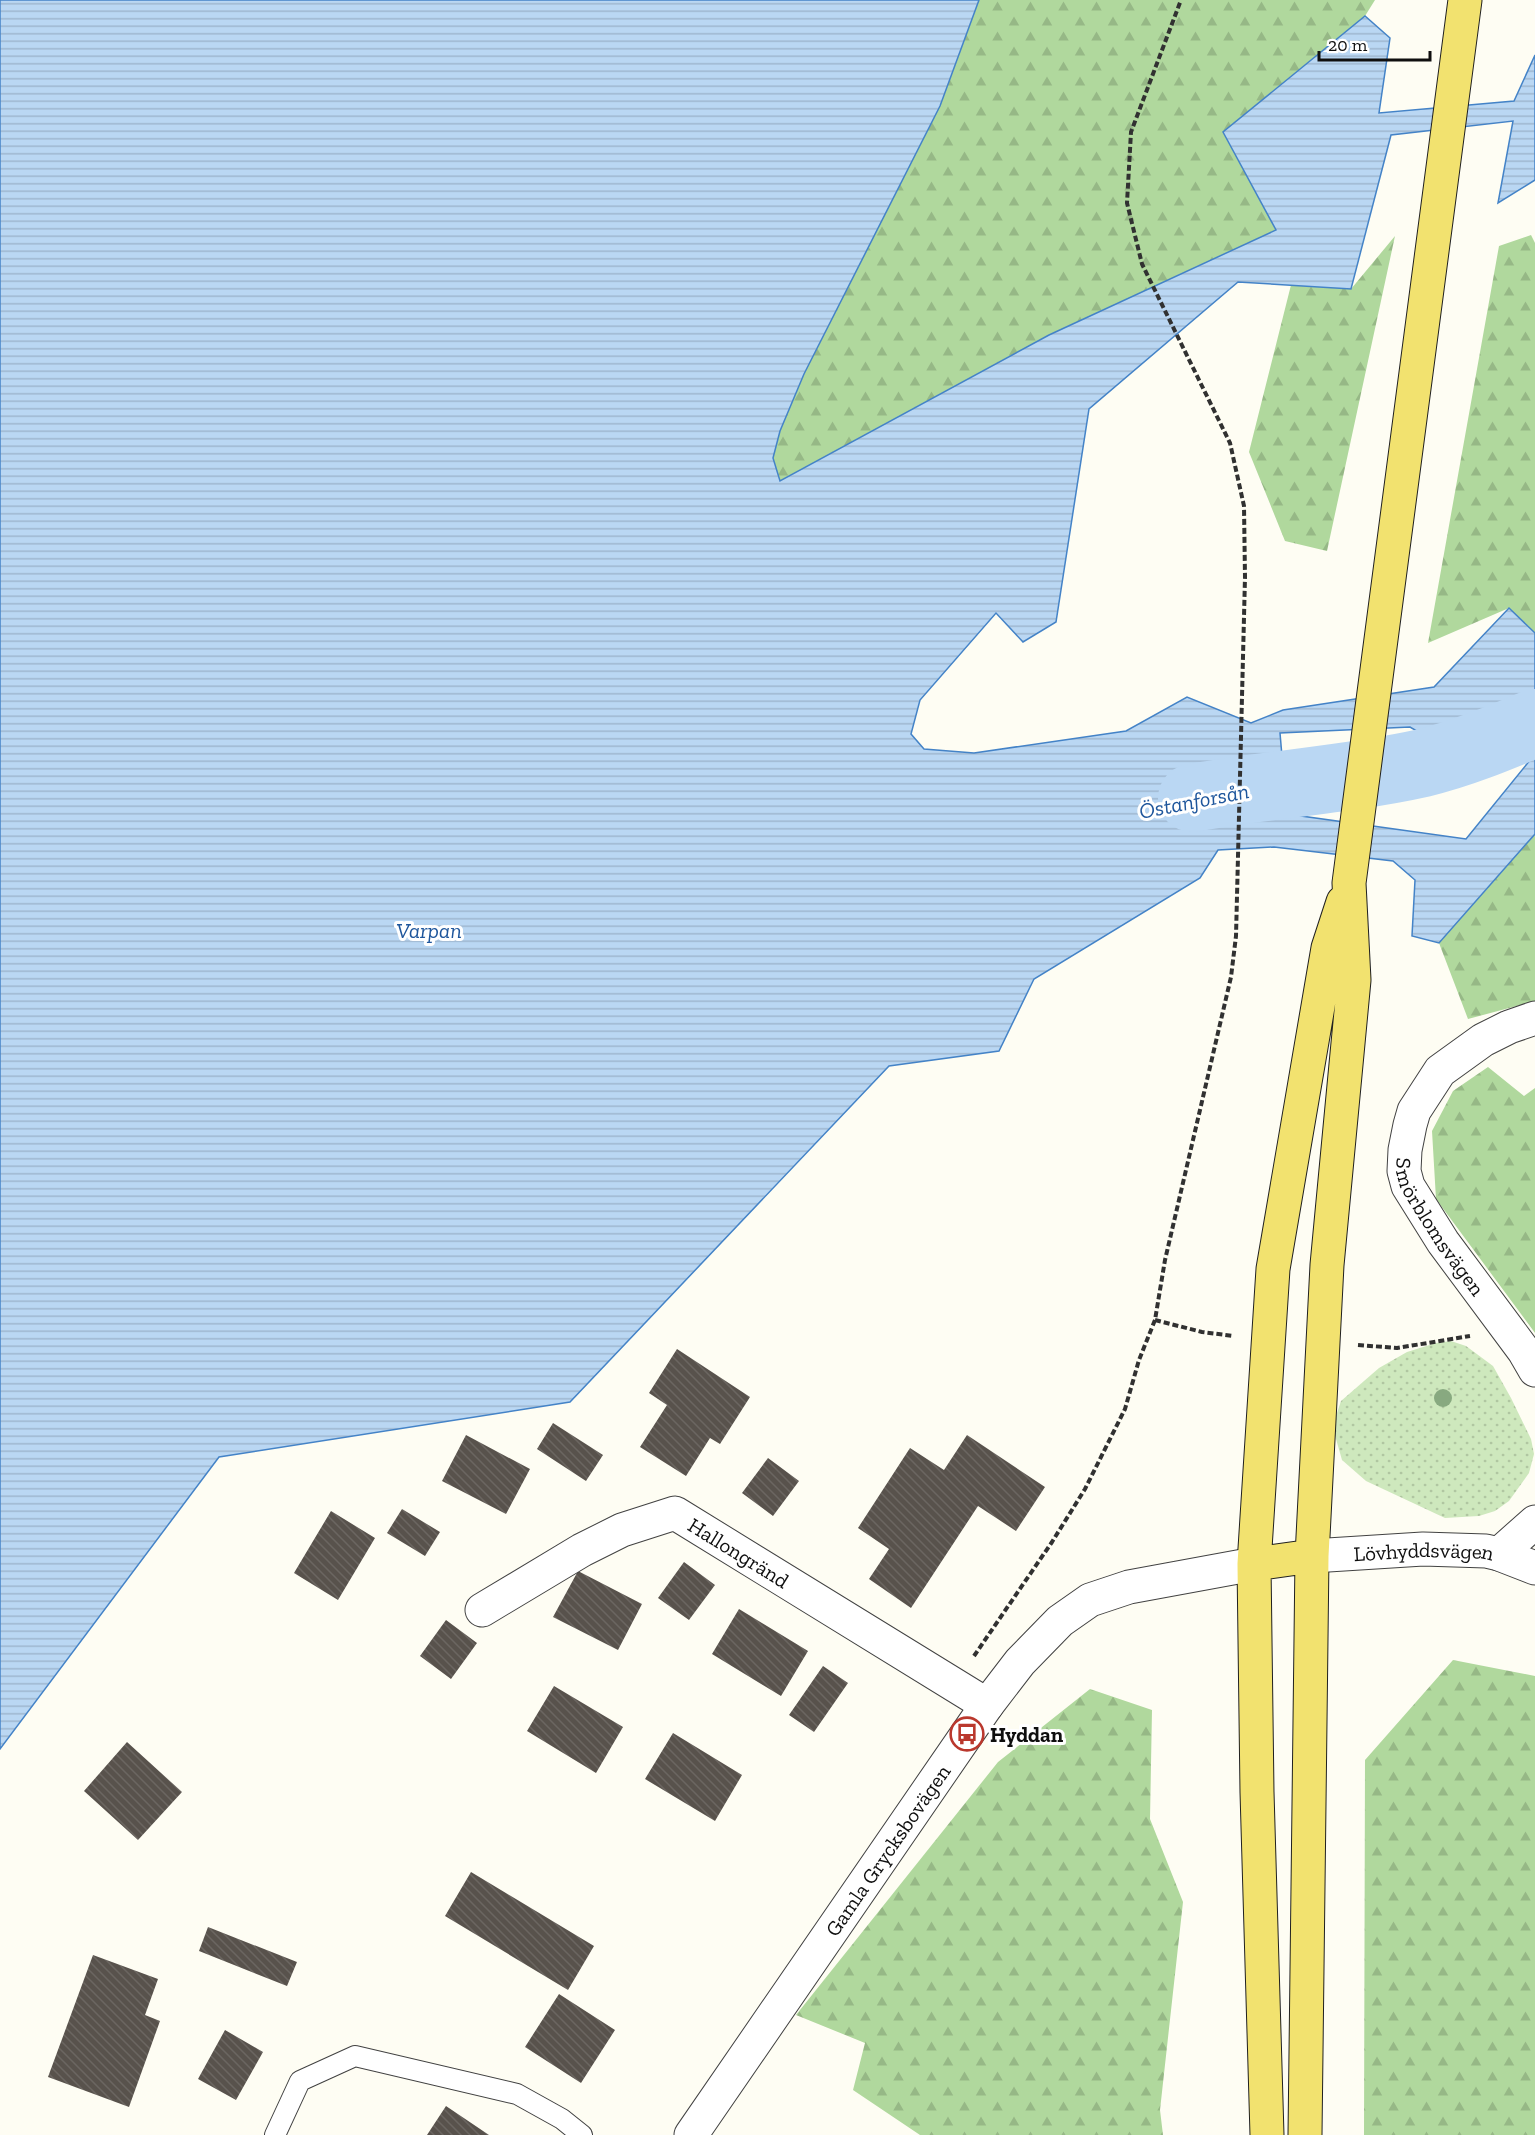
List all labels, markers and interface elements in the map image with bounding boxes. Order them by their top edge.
scale bar [1319,24,1430,62]
text: 20 m [1328,34,1368,56]
water label: Östanforsån [1137,777,1251,825]
water label: Varpan [396,917,462,944]
street label: Smörblomsvägen [1391,1157,1491,1300]
street label: Hallongränd [684,1512,794,1593]
street label: Lövhyddsvägen [1353,1536,1497,1566]
bus stop icon: Hyddan [949,1716,985,1752]
place label: Hyddan [990,1722,1064,1747]
street label: Gamla Grycksbovägen [819,1759,955,1941]

